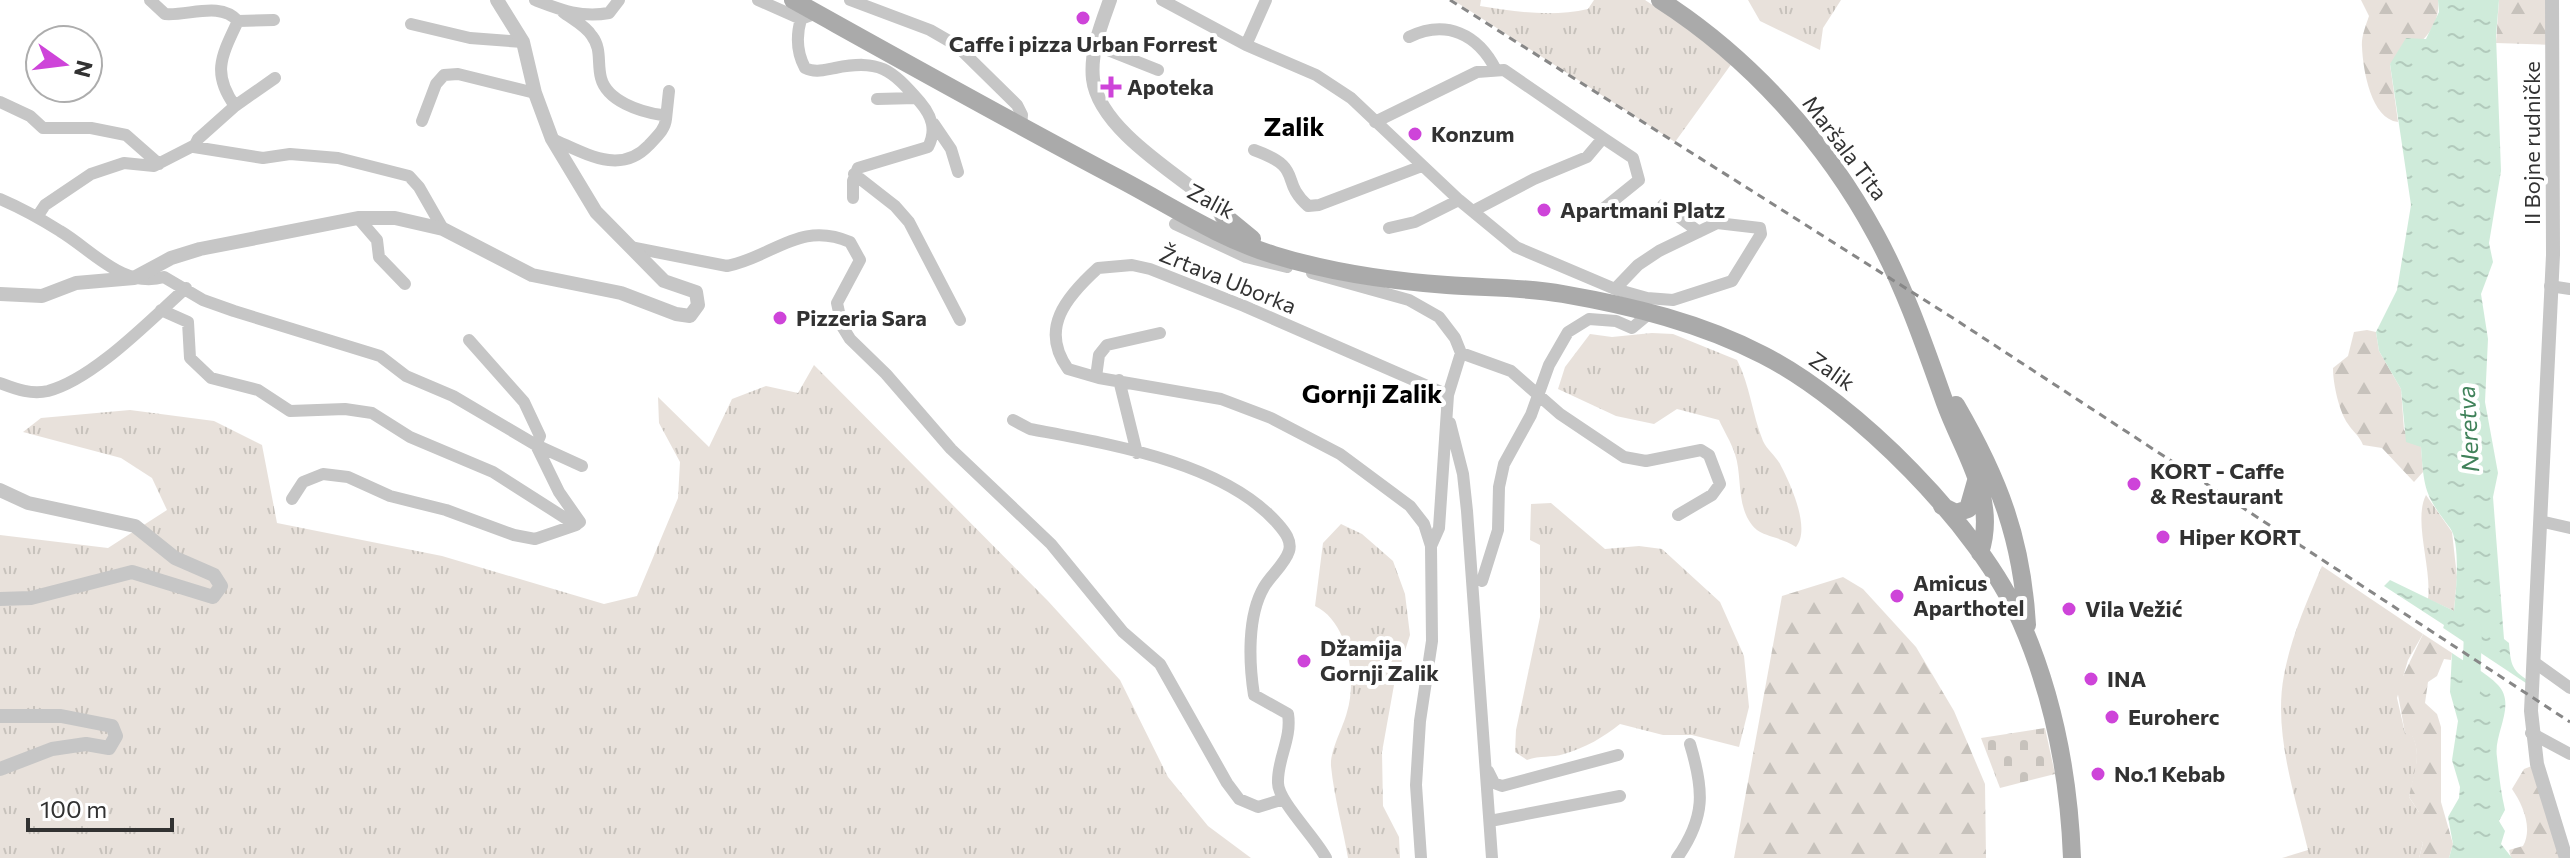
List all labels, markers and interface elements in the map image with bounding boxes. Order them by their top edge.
marker: Caffe i pizza Urban Forrest [1074,9,1092,27]
north arrow [24,24,104,104]
place label: Caffe i pizza Urban Forrest [949,30,1217,57]
text: N [69,58,99,80]
street label: II Bojne rudničke [2518,61,2545,225]
place label: Apoteka [1127,73,1214,100]
marker: Apoteka [1102,78,1120,96]
street label: Maršala Tita [1797,90,1893,205]
district label: Zalik [1264,110,1324,141]
place label: Konzum [1431,120,1514,147]
marker: Konzum [1406,125,1424,143]
street label: Zalik [1183,177,1239,224]
place label: Apartmani Platz [1560,196,1725,223]
marker: Apartmani Platz [1535,201,1553,219]
street label: Žrtava Uborka [1156,240,1301,319]
place label: Pizzeria Sara [796,304,927,331]
marker: Pizzeria Sara [771,309,789,327]
street label: Zalik [1804,345,1860,396]
district label: Gornji Zalik [1302,377,1442,408]
water label: Neretva [2451,385,2484,473]
place label: KORT - Caffe & Restaurant [2150,457,2284,509]
marker: KORT - Caffe & Restaurant [2125,475,2143,493]
place label: Hiper KORT [2179,523,2301,550]
marker: Hiper KORT [2154,528,2172,546]
place label: Amicus Aparthotel [1913,569,2024,621]
marker: Amicus Aparthotel [1888,587,1906,605]
place label: Vila Vežić [2085,595,2183,622]
marker: Vila Vežić [2060,600,2078,618]
place label: Džamija Gornji Zalik [1320,634,1439,686]
marker: Džamija Gornji Zalik [1295,652,1313,670]
place label: INA [2107,665,2146,692]
marker: INA [2082,670,2100,688]
place label: Euroherc [2128,703,2219,730]
marker: Euroherc [2103,708,2121,726]
place label: No.1 Kebab [2114,760,2225,787]
marker: No.1 Kebab [2089,765,2107,783]
scale bar [28,782,172,832]
text: 100 m [40,794,107,823]

